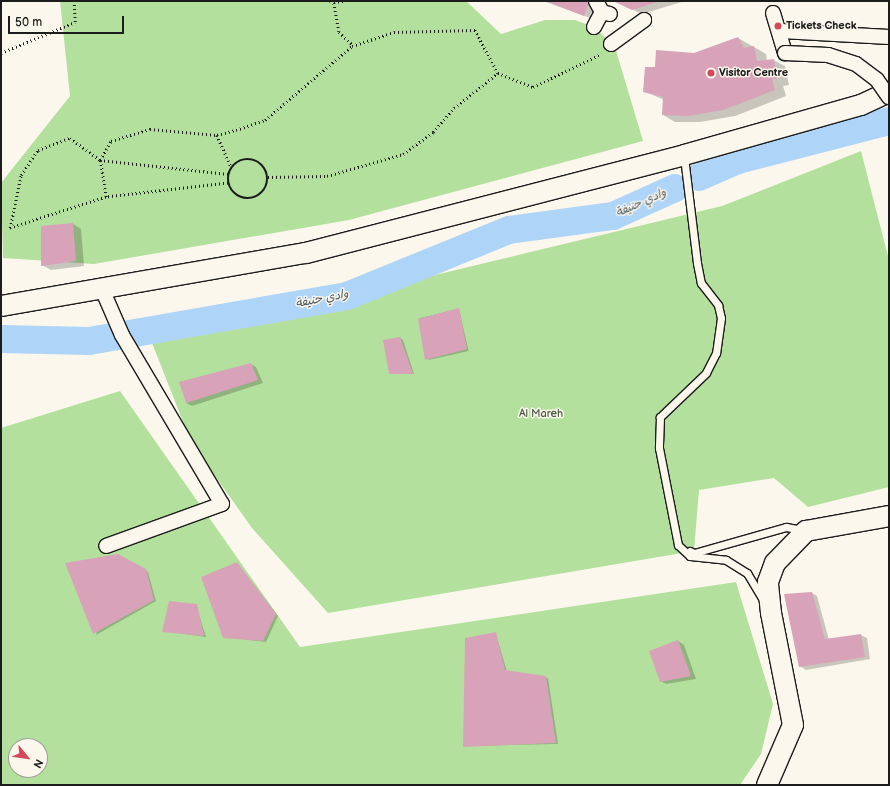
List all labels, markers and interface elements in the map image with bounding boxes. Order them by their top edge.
scale bar [10,8,126,34]
text: 50 m [15,15,42,30]
place label: Tickets Check [786,19,856,33]
marker: Tickets Check [773,21,783,31]
place label: Visitor Centre [719,66,788,80]
marker: Visitor Centre [706,68,716,78]
water label: وادي حنيفة [614,186,668,220]
water label: وادي حنيفة [294,287,350,311]
park label: Al Mareh [519,407,563,421]
north arrow [8,738,48,778]
text: N [30,757,46,770]

